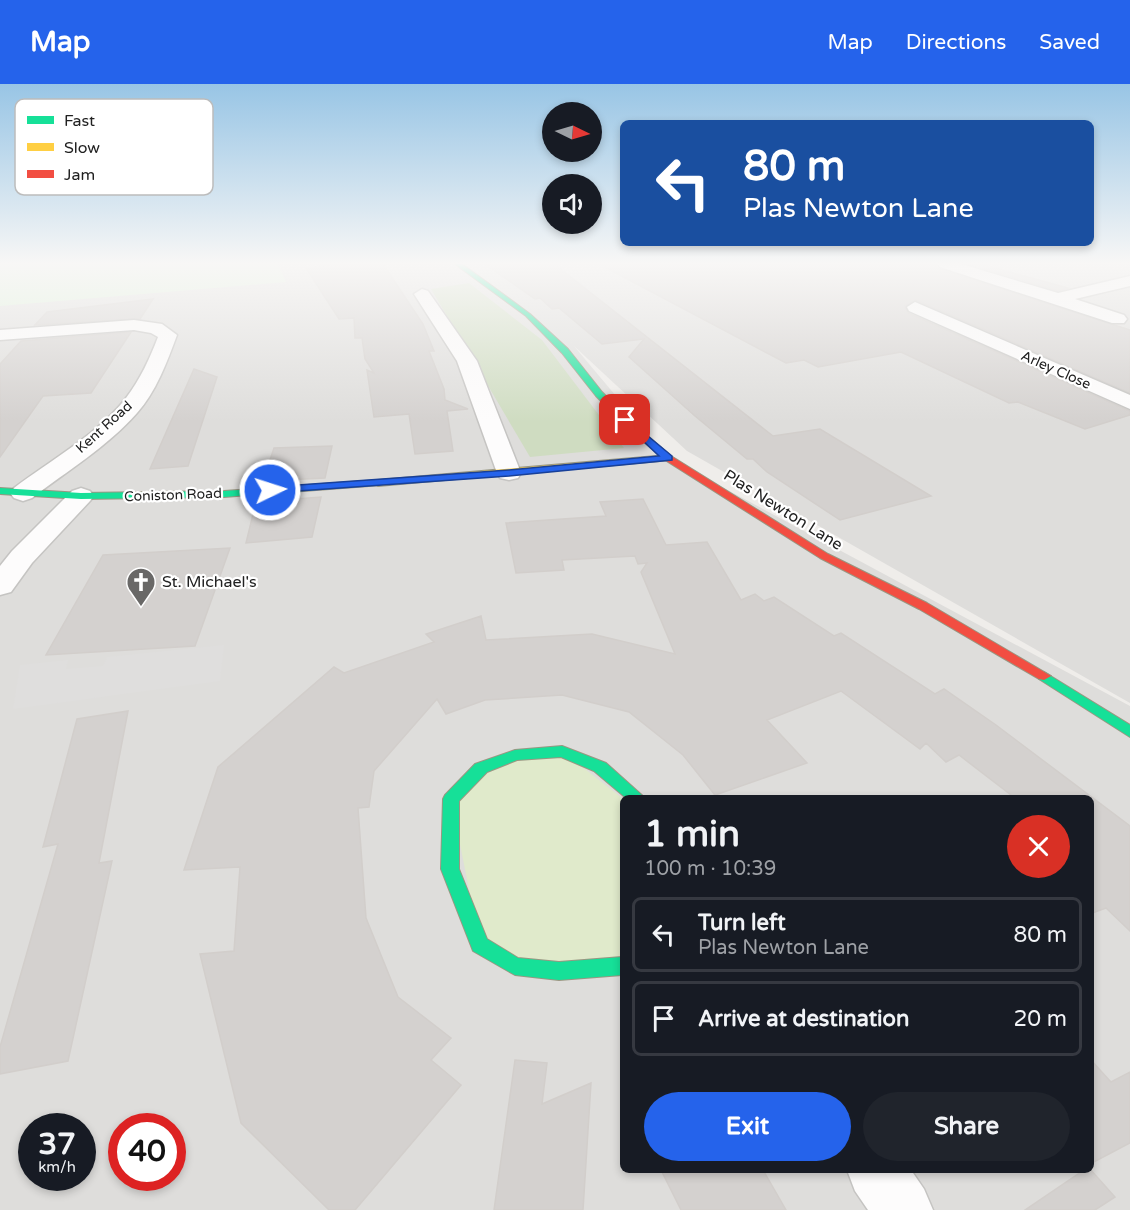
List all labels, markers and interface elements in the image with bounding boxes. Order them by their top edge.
text: Map [30,25,90,59]
text: Map [827,30,873,55]
text: Directions [906,30,1006,55]
text: Saved [1039,30,1100,55]
legend [15,99,213,195]
north arrow [542,102,602,162]
map controls [542,102,602,234]
text: Fast [64,111,95,131]
text: Slow [64,138,100,158]
text: 80 m [743,141,845,192]
icon: left [644,144,722,222]
text: Jam [64,165,95,185]
button: sound [542,174,602,234]
text: Plas Newton Lane [743,192,974,225]
street label: Arley Close [1018,347,1094,393]
pin [599,394,650,445]
street label: Kent Road [72,397,136,457]
icon: arrive [608,403,641,436]
position arrow [238,458,302,522]
street label: Plas Newton Lane [720,465,846,555]
street label: Coniston Road [124,485,222,505]
church icon: St. Michael's [125,566,157,608]
place label: St. Michael's [162,572,257,592]
text: 1 min [644,813,740,856]
button: close [1007,815,1070,878]
text: 100 m · 10:39 [644,857,776,881]
text: Turn left [698,910,786,936]
icon: left [647,918,680,951]
text: 80 m [1013,922,1067,948]
text: Plas Newton Lane [698,936,869,960]
icon: arrive [647,1002,680,1035]
text: Arrive at destination [698,1006,909,1032]
text: 20 m [1013,1006,1067,1032]
button: Exit [644,1092,851,1161]
button: Share [863,1092,1070,1161]
speed limit sign: 40 [108,1113,186,1191]
text: 37 [38,1126,76,1163]
text: km/h [38,1158,76,1176]

